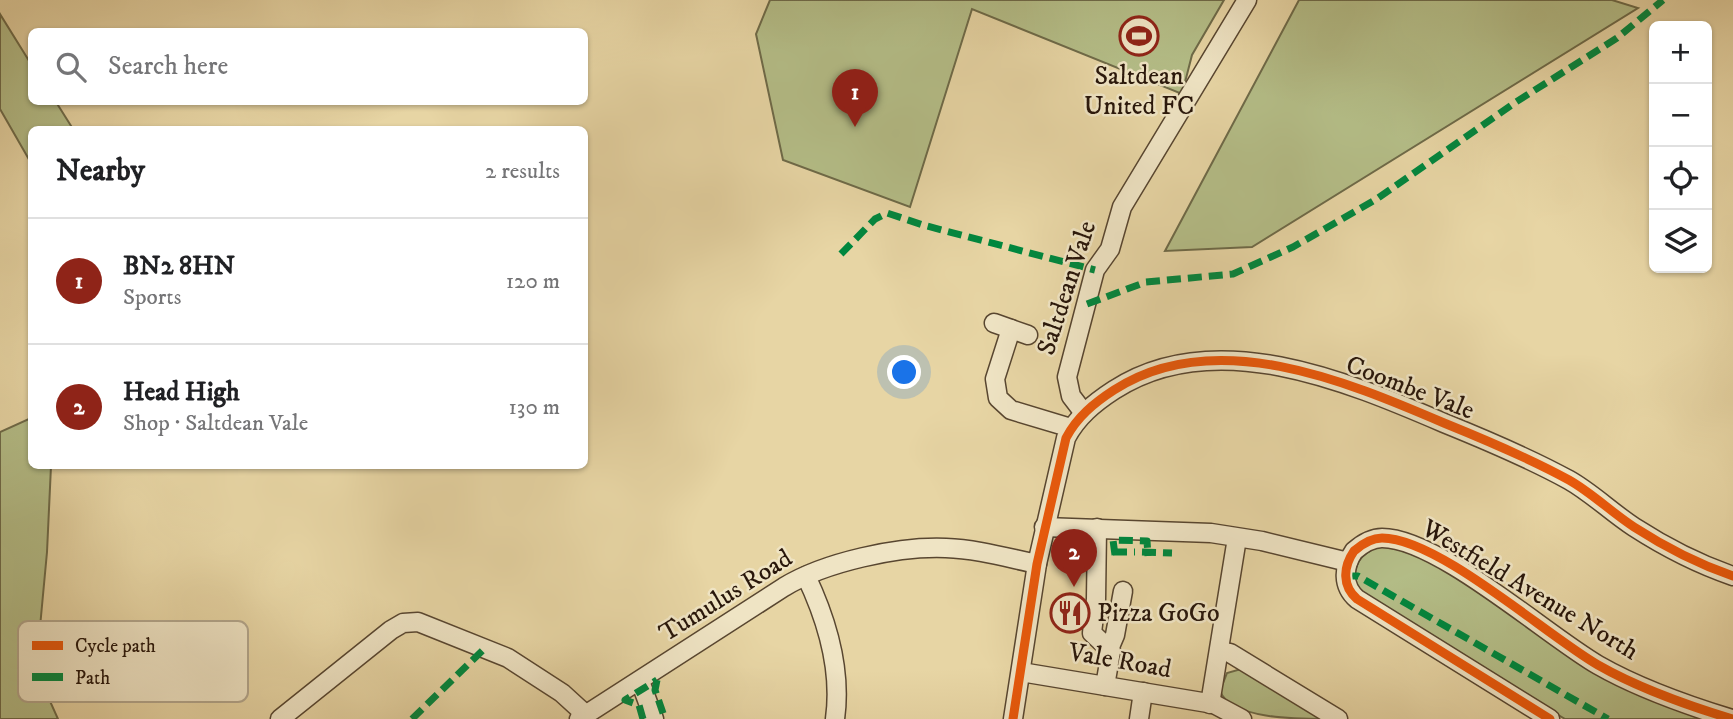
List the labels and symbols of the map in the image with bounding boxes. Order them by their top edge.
sports icon: Saltdean United FC [1118,15,1160,57]
place label: Saltdean United FC [1084,60,1194,123]
pin: 1 [832,69,878,127]
street label: Saltdean Vale [1030,217,1104,359]
street label: Coombe Vale [1341,348,1479,428]
your location [887,355,921,389]
street label: Westfield Avenue North [1414,512,1645,668]
pin: 2 [1051,529,1097,587]
street label: Tumulus Road [653,542,799,650]
restaurant icon: Pizza GoGo [1049,592,1091,634]
place label: Pizza GoGo [1097,597,1220,630]
legend [18,621,248,702]
text: Cycle path [75,635,156,658]
street label: Vale Road [1065,636,1174,686]
text: Path [75,667,110,690]

